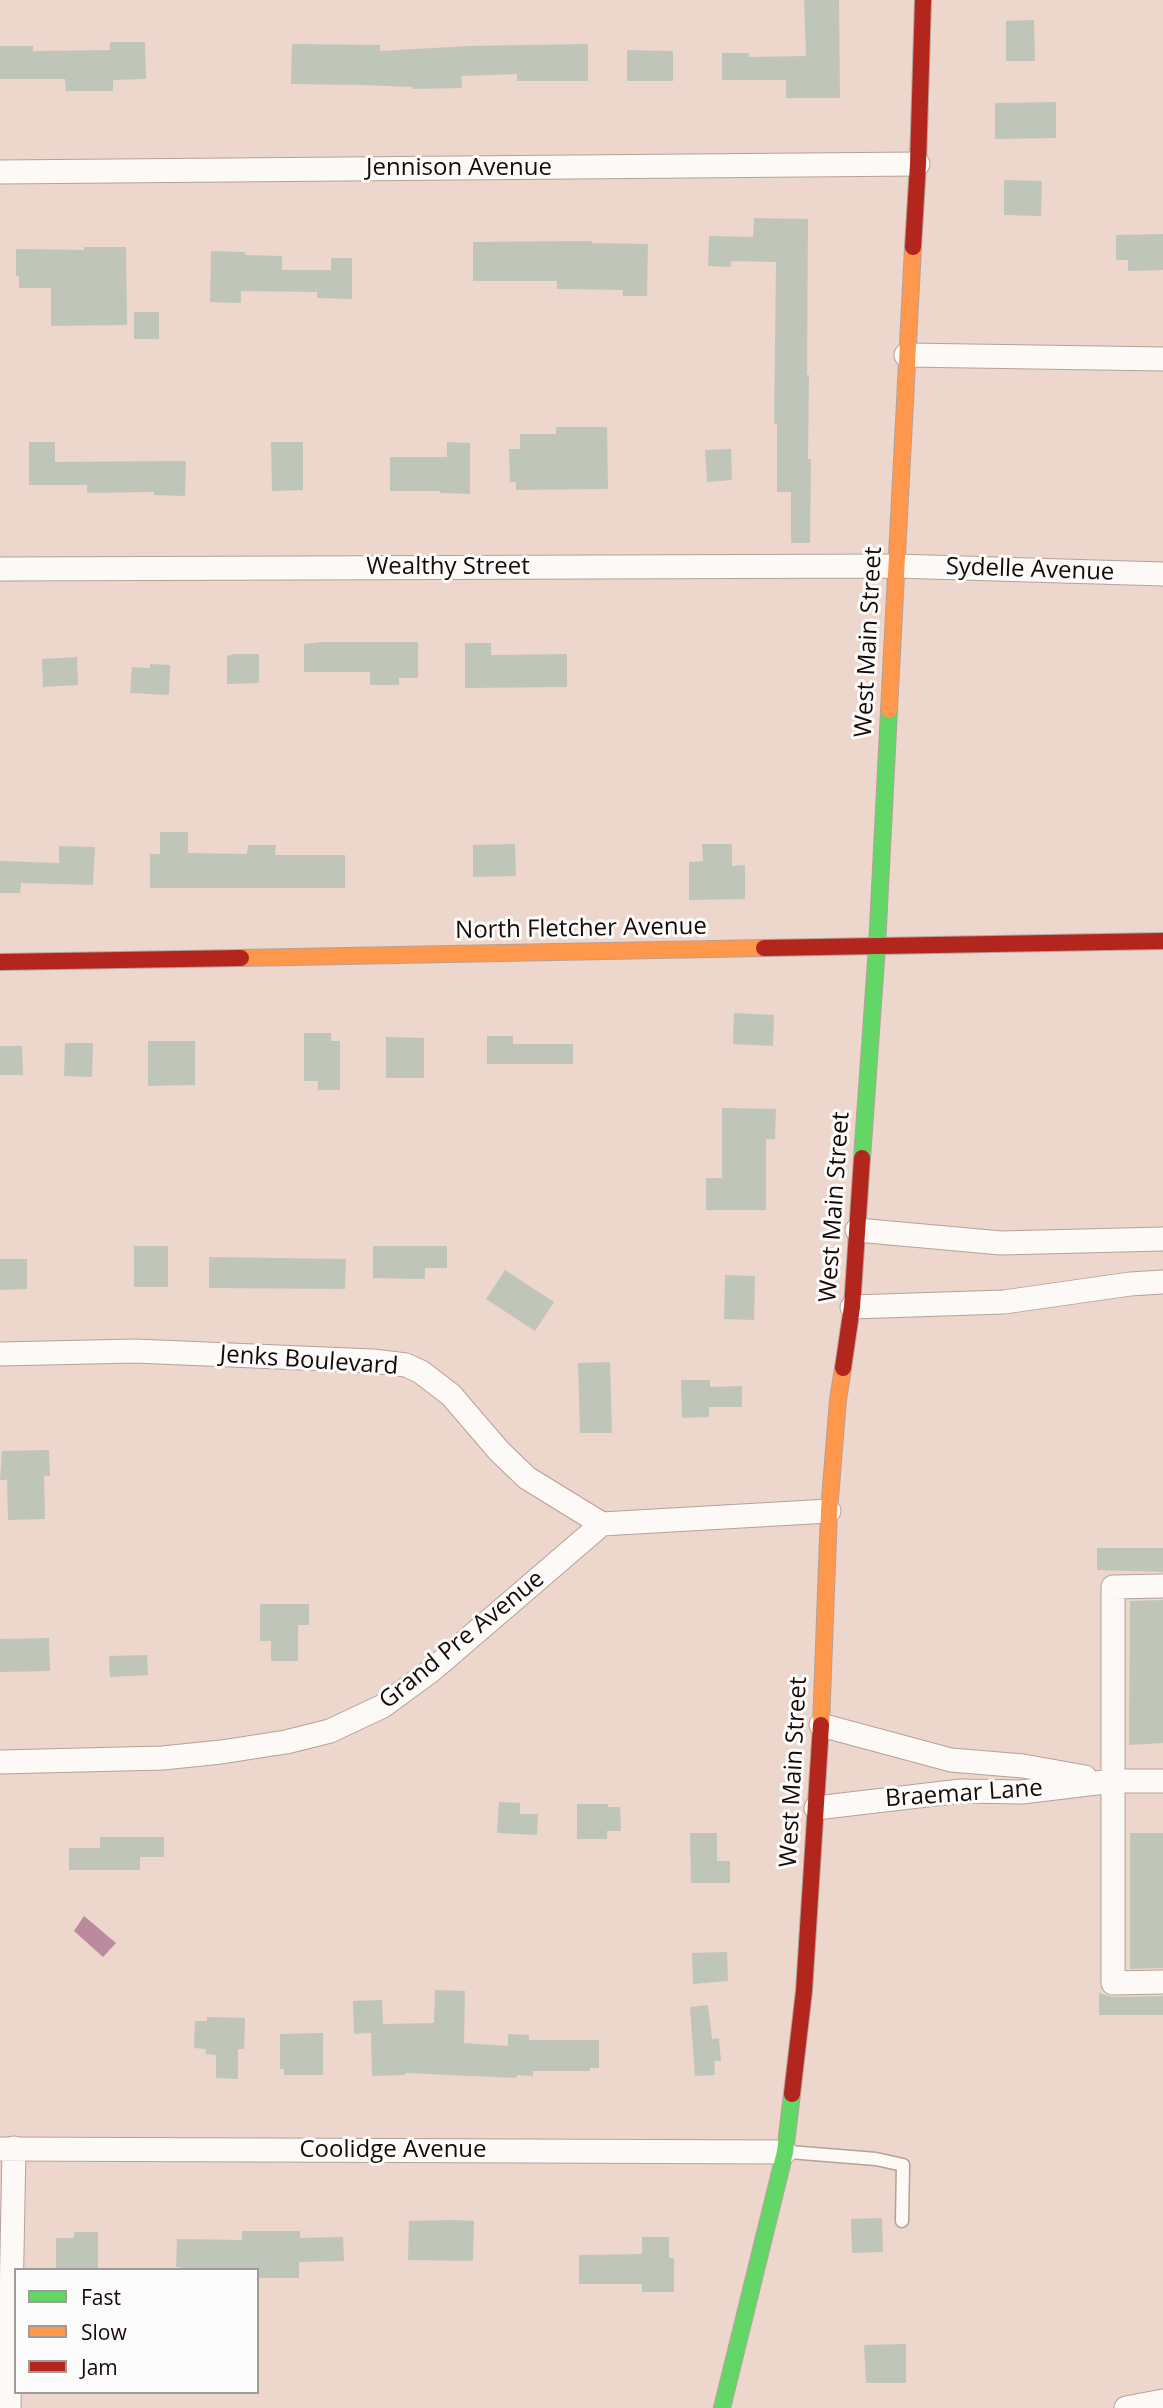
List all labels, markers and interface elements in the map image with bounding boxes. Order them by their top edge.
street label: Jennison Avenue [366,154,552,182]
street label: West Main Street [850,546,888,738]
street label: Wealthy Street [366,553,530,581]
street label: Sydelle Avenue [945,553,1115,587]
street label: North Fletcher Avenue [455,912,707,946]
street label: West Main Street [814,1111,856,1303]
street label: Jenks Boulevard [219,1340,399,1382]
street label: Grand Pre Avenue [374,1565,550,1715]
street label: West Main Street [775,1676,813,1868]
street label: Braemar Lane [884,1774,1044,1814]
street label: Coolidge Avenue [299,2136,487,2164]
legend [14,2268,259,2394]
text: Fast [81,2283,121,2311]
text: Slow [81,2318,127,2346]
text: Jam [81,2353,118,2381]

